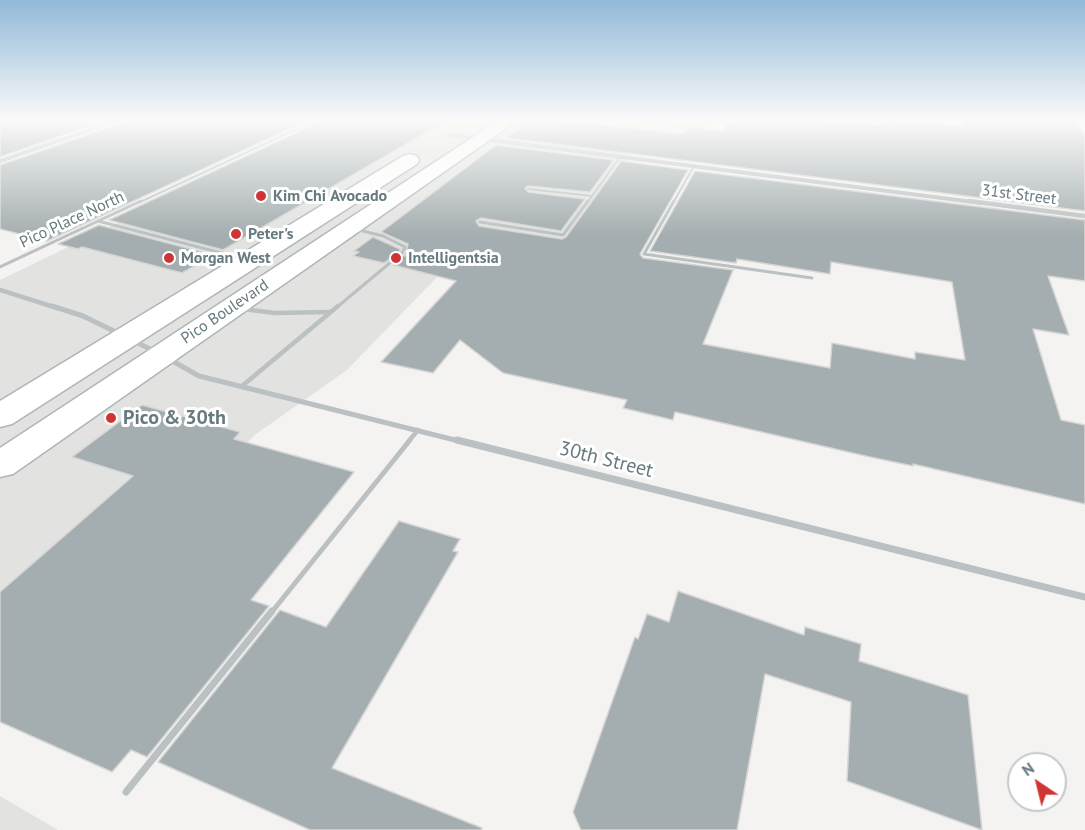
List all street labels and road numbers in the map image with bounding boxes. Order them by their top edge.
street label: 31st Street [981,181,1057,209]
street label: Pico Place North [17,187,127,253]
street label: Pico Boulevard [178,276,272,348]
street label: 30th Street [557,437,655,483]

